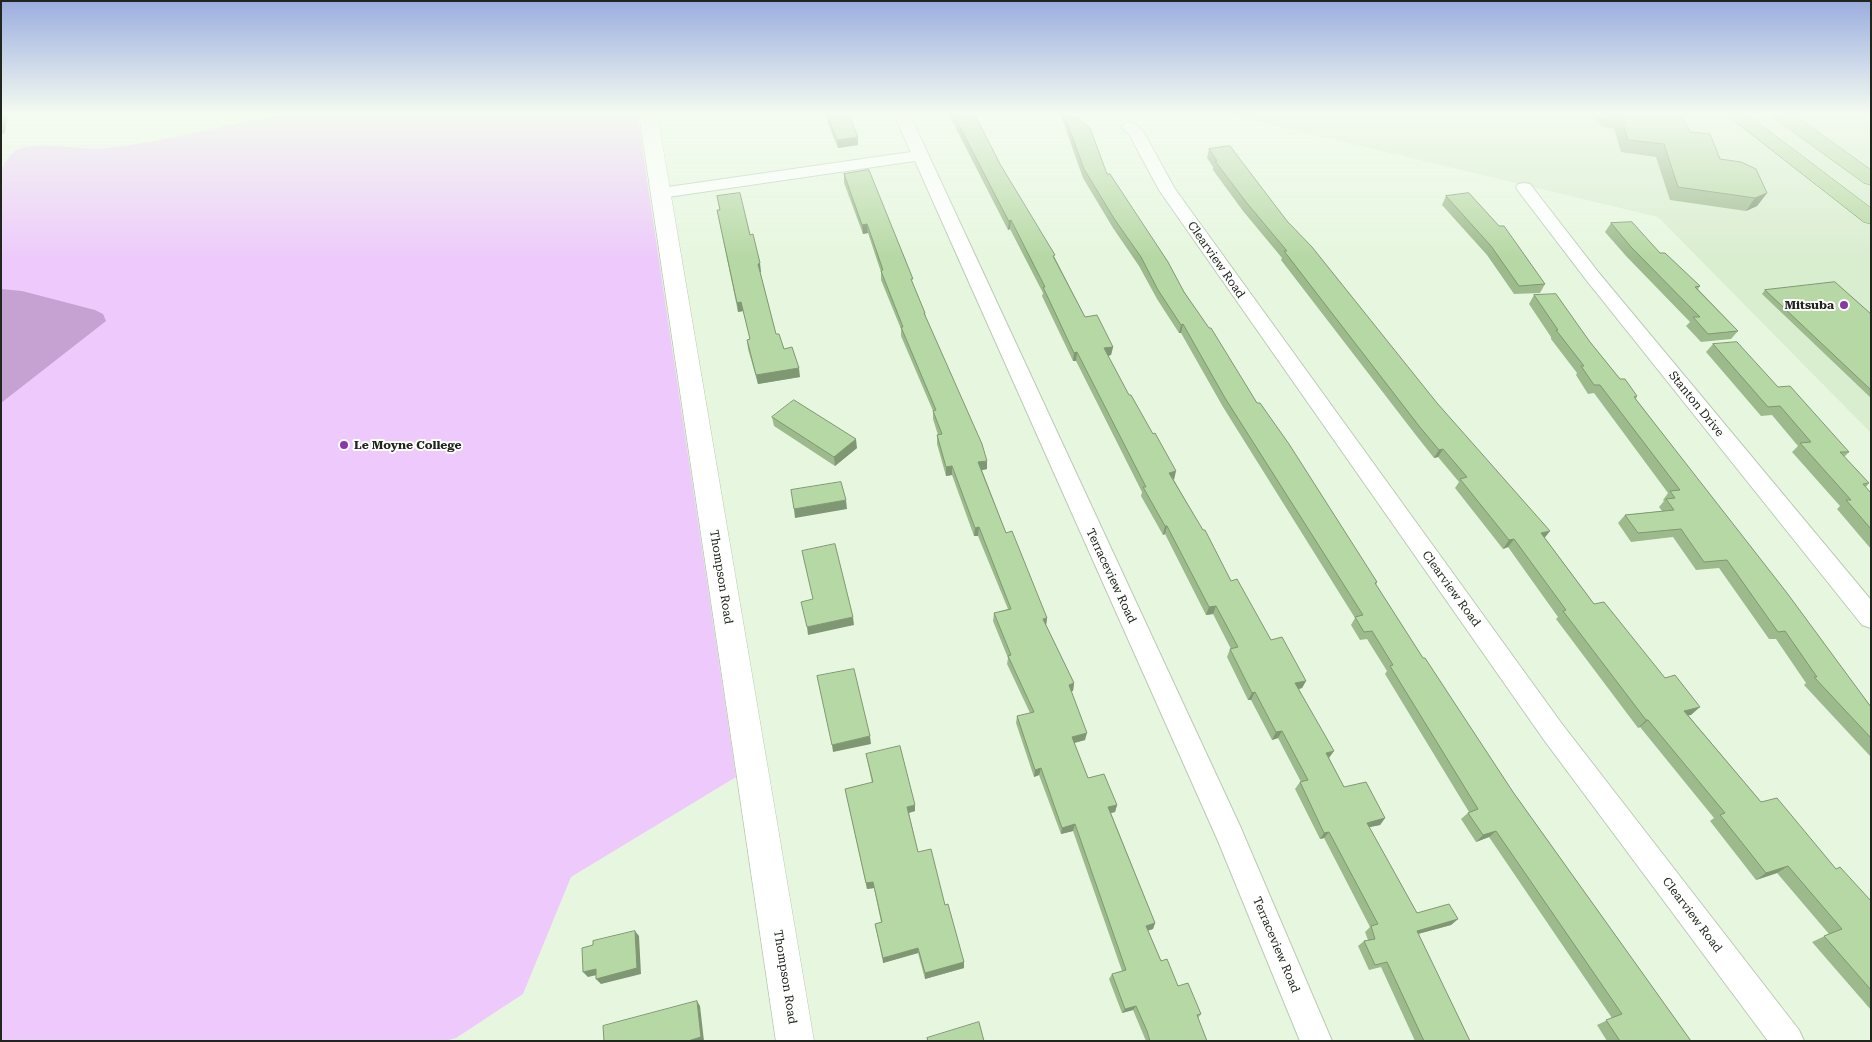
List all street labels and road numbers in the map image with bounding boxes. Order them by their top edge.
street label: Clearview Road [1184,219,1248,301]
street label: Stanton Drive [1665,368,1727,440]
street label: Terraceview Road [1083,526,1139,626]
street label: Thompson Road [706,529,736,625]
street label: Clearview Road [1419,548,1483,630]
street label: Clearview Road [1659,875,1725,955]
street label: Terraceview Road [1249,895,1303,995]
street label: Thompson Road [770,929,800,1025]

